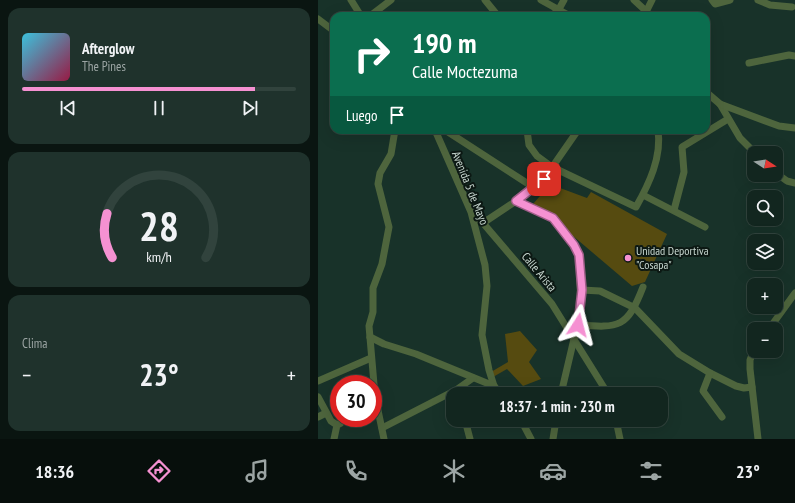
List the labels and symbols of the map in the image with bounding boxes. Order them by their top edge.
north arrow [747,146,783,182]
street label: Avenida 5 de Mayo [449,149,492,227]
pin [527,162,561,196]
place label: Unidad Deportiva "Cosapa" [636,243,709,272]
street label: Calle Arista [519,249,560,295]
marker: Unidad Deportiva "Cosapa" [623,253,633,263]
position arrow [557,304,599,346]
speed limit sign: 30 [330,375,382,427]

